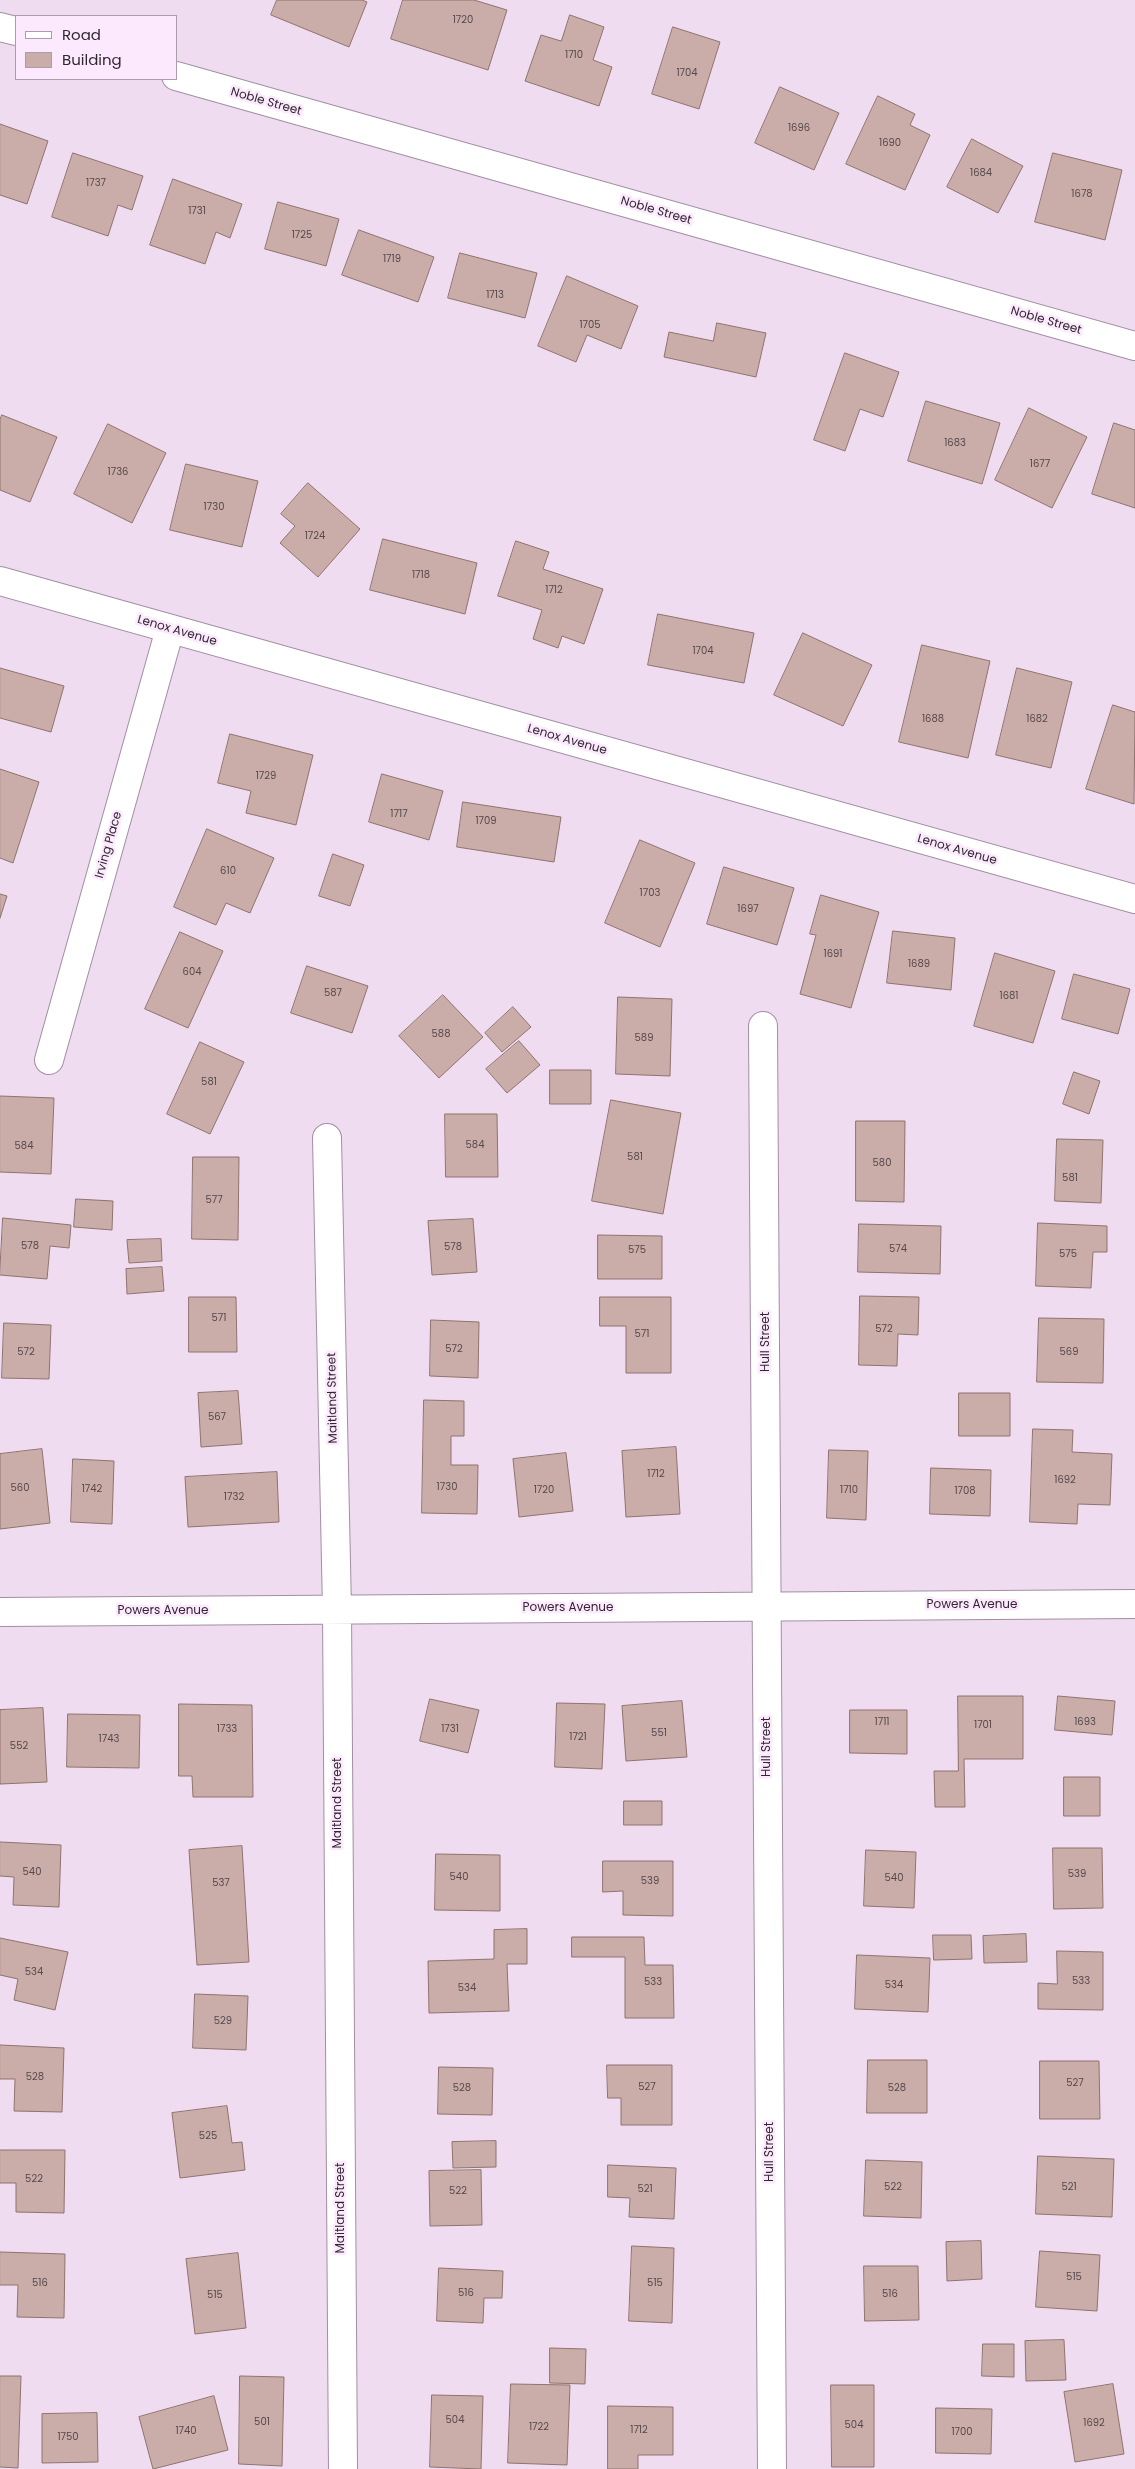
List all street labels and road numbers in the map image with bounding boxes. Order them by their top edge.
street label: Noble Street [229,85,303,119]
street label: Noble Street [619,194,693,228]
street label: Noble Street [1009,304,1083,338]
street label: Lenox Avenue [136,613,218,649]
street label: Lenox Avenue [526,722,608,758]
street label: Irving Place [93,810,125,880]
street label: Lenox Avenue [916,832,998,868]
street label: Hull Street [759,1312,773,1372]
street label: Maitland Street [325,1352,341,1444]
street label: Powers Avenue [927,1598,1017,1612]
street label: Powers Avenue [523,1601,613,1615]
street label: Powers Avenue [118,1604,208,1618]
street label: Hull Street [760,1717,774,1777]
street label: Maitland Street [331,1758,345,1848]
street label: Hull Street [763,2122,777,2182]
street label: Maitland Street [334,2163,348,2253]

